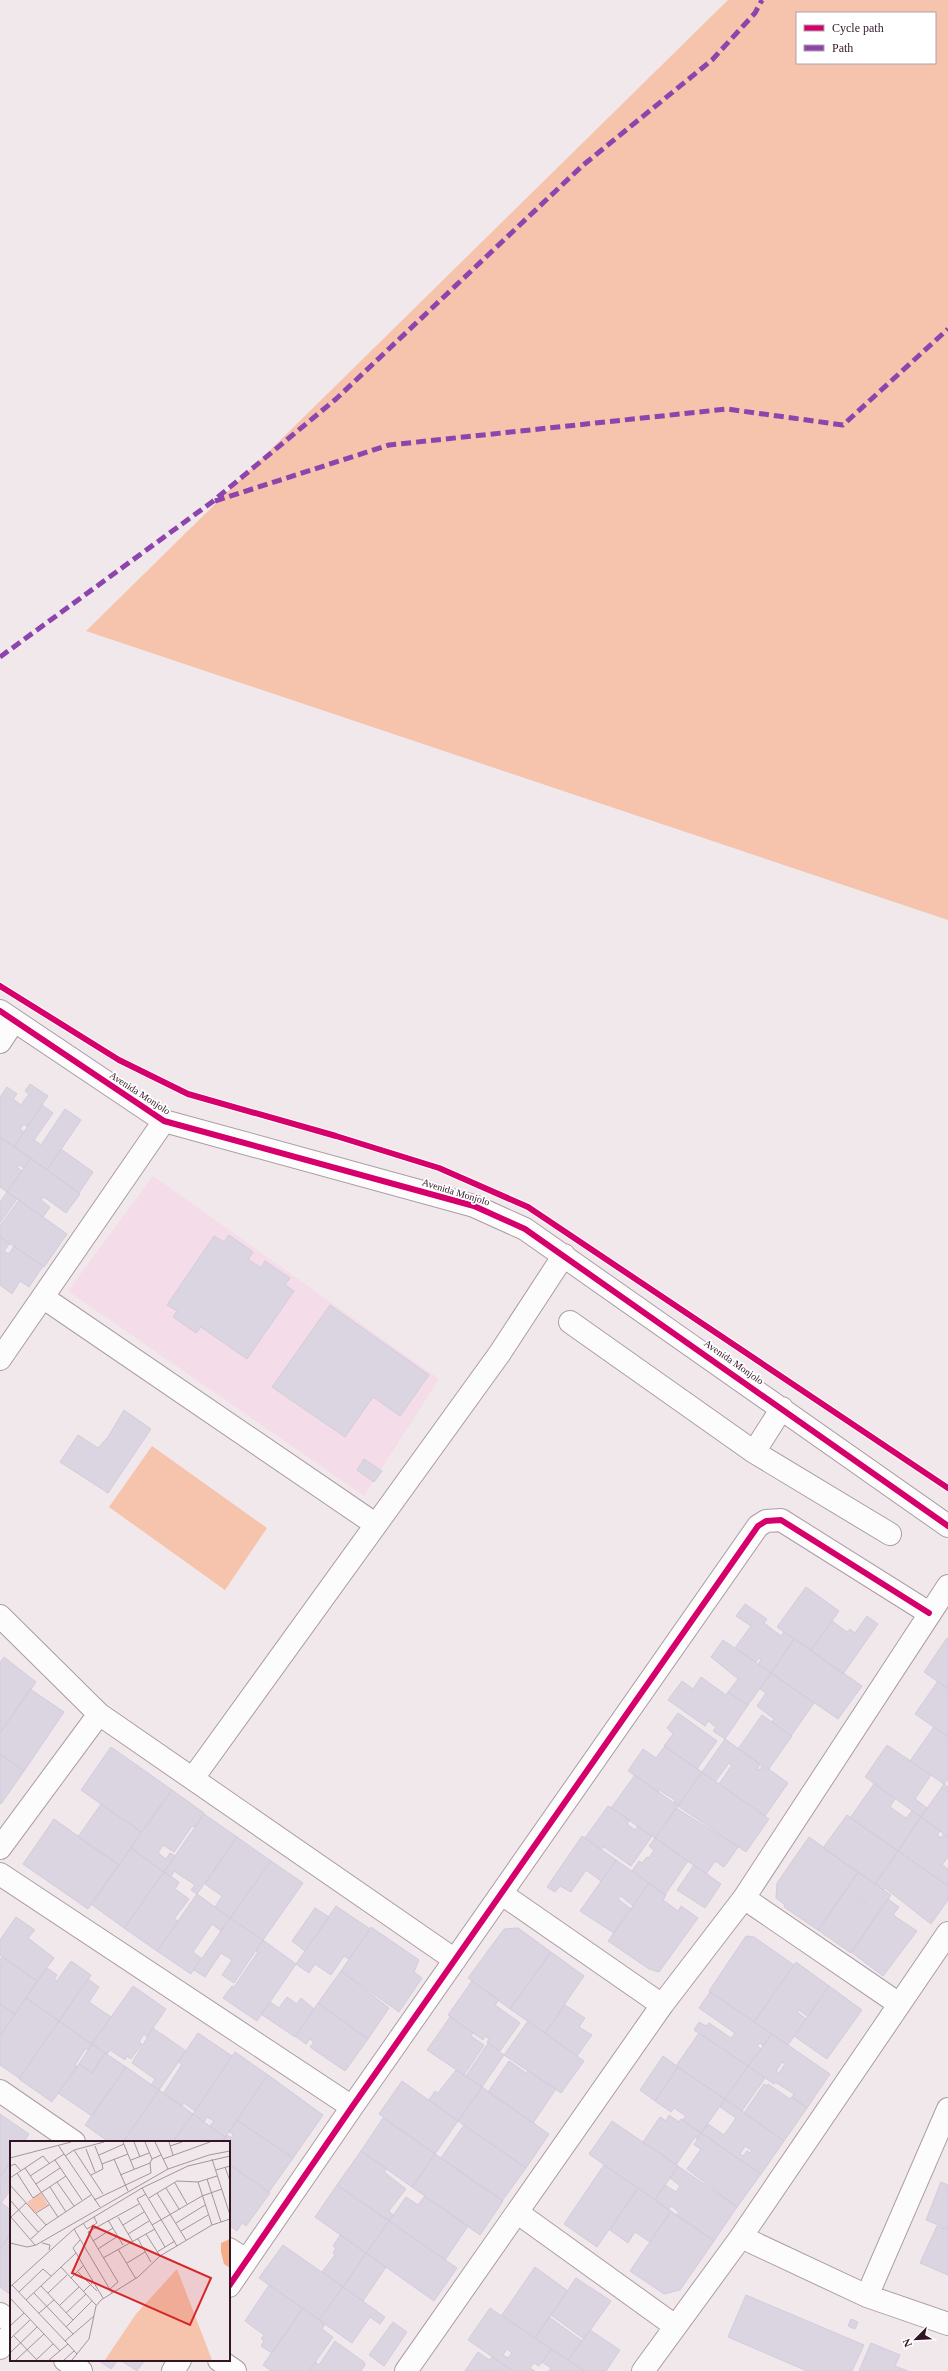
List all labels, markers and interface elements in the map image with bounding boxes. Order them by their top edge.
legend [796,12,936,64]
text: Cycle path [832,21,884,35]
text: Path [832,41,853,55]
street label: Avenida Monjolo [108,1069,172,1117]
street label: Avenida Monjolo [421,1176,491,1208]
street label: Avenida Monjolo [702,1337,766,1387]
inset map [10,2141,230,2361]
north arrow [896,2319,936,2359]
text: N [900,2337,914,2349]

